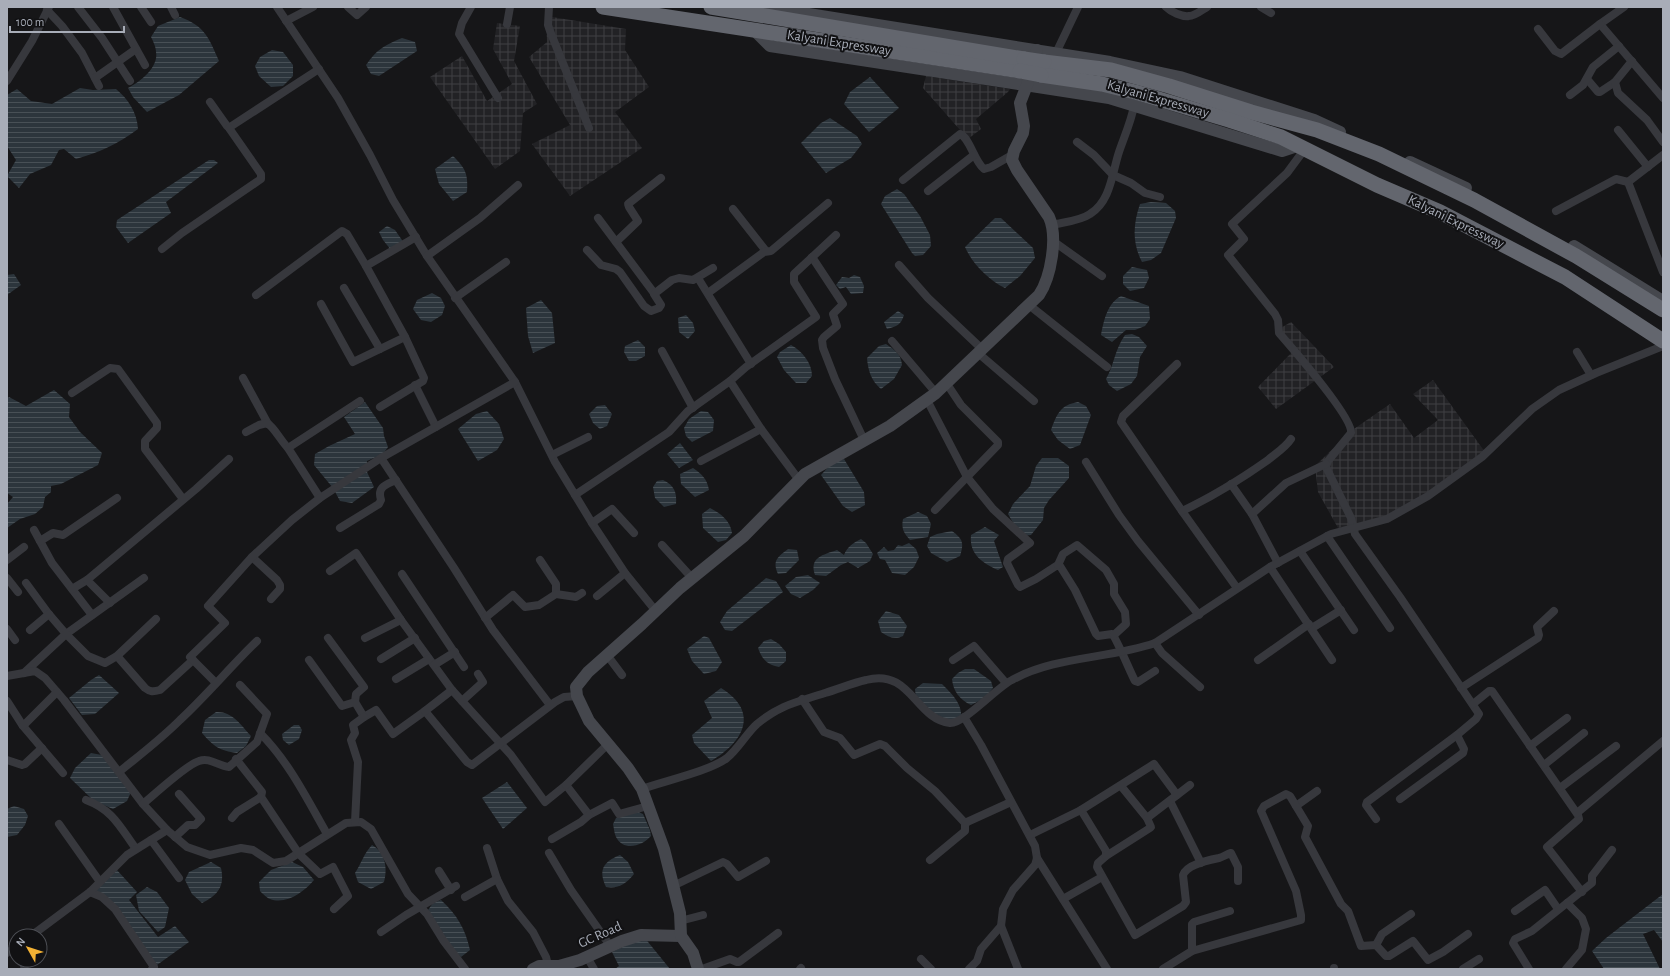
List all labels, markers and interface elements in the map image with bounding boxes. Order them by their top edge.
scale bar [10,8,124,34]
text: 100 m [16,16,44,28]
street label: Kalyani Expressway [786,28,892,58]
street label: Kalyani Expressway [1106,78,1210,120]
street label: Kalyani Expressway [1406,193,1506,251]
street label: GC Road [576,919,624,951]
north arrow [8,928,48,968]
text: N [14,936,27,948]

